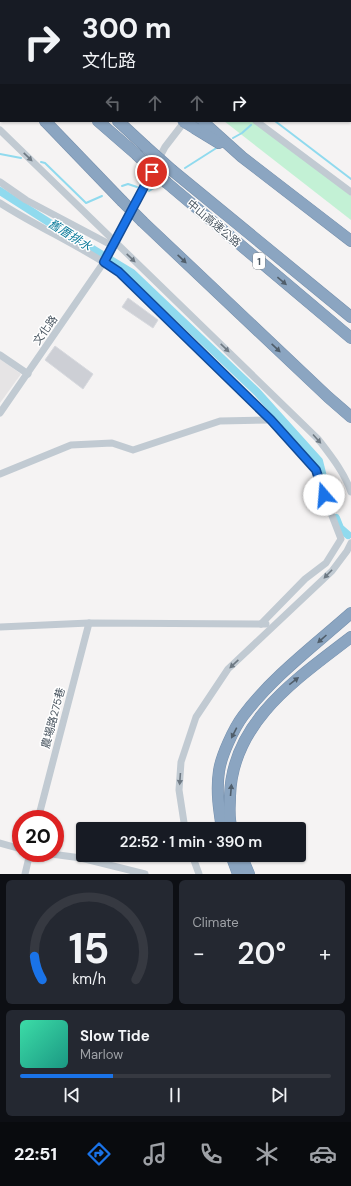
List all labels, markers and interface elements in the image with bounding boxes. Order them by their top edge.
text: 300 m [82,10,171,47]
icon: right [16,16,68,68]
text: 文化路 [82,49,136,73]
icon: left [102,92,124,114]
icon: ahead [144,92,166,114]
icon: ahead [186,92,208,114]
icon: right [228,92,250,114]
one-way arrow [23,152,33,162]
pin [135,155,169,189]
icon: arrive [141,161,163,183]
street label: 中山高速公路 [184,196,244,250]
water label: 舊厝排水 [45,215,95,255]
one-way arrow [126,253,136,263]
road number: 1 [253,253,265,269]
one-way arrow [176,254,187,263]
one-way arrow [277,276,288,285]
street label: 文化路 [30,312,60,348]
one-way arrow [220,343,230,353]
one-way arrow [271,343,281,353]
one-way arrow [313,434,322,444]
position arrow [303,474,345,516]
one-way arrow [323,569,333,579]
one-way arrow [317,634,327,643]
one-way arrow [229,659,239,669]
one-way arrow [289,677,300,686]
street label: 農場路275巷 [38,686,68,750]
one-way arrow [231,727,237,739]
one-way arrow [176,773,183,785]
one-way arrow [227,784,234,796]
speed limit sign: 20 [12,810,64,862]
text: 22:52 · 1 min · 390 m [120,832,262,852]
text: Climate [193,914,239,931]
text: 15 [69,922,110,976]
text: 20° [237,934,286,973]
text: − [193,939,205,968]
text: + [319,939,331,968]
text: km/h [72,970,106,988]
text: Slow Tide [80,1026,150,1046]
text: Marlow [80,1046,123,1063]
icon: previous [61,1084,83,1106]
icon: pause [164,1084,186,1106]
icon: next [268,1084,290,1106]
icon: directions [85,1140,113,1168]
icon: music [141,1140,169,1168]
icon: phone [197,1140,225,1168]
icon: climate [253,1140,281,1168]
icon: car [309,1140,337,1168]
text: 22:51 [14,1142,57,1166]

